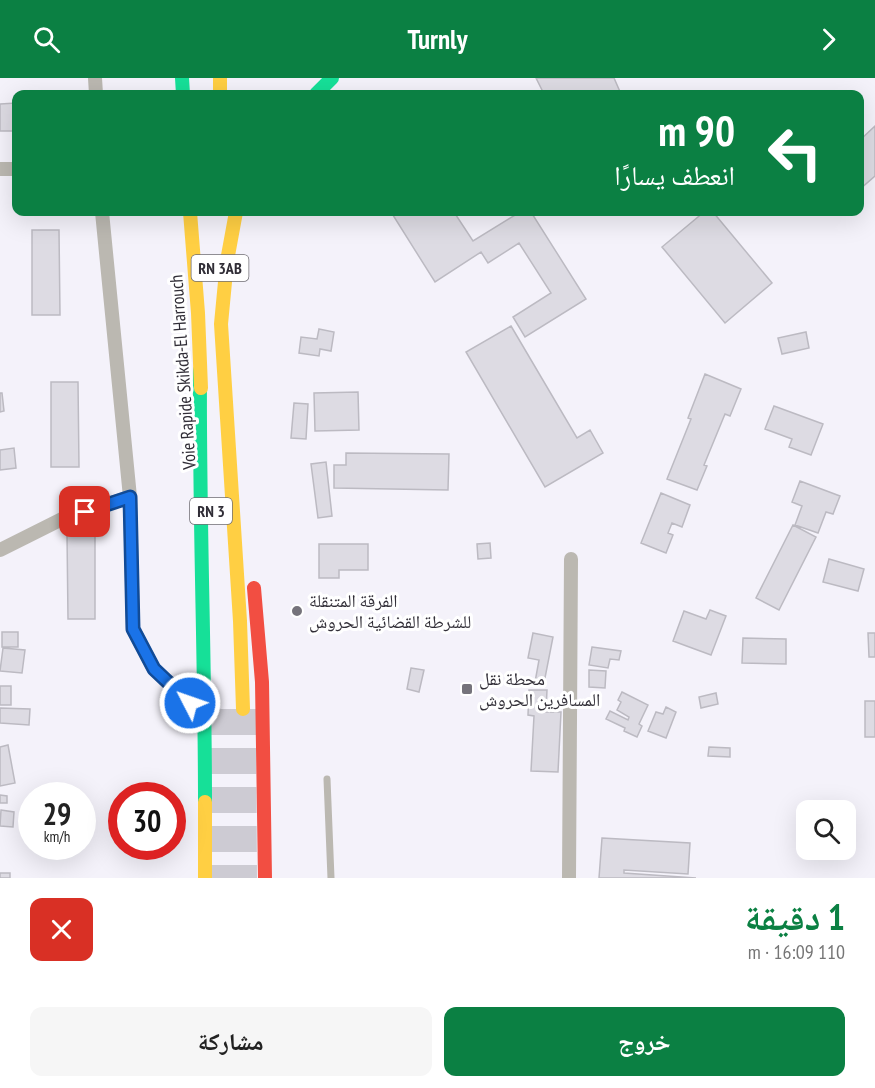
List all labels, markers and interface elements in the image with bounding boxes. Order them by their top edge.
text: Turnly [408,22,467,56]
icon: search [30,23,63,56]
icon: forward [812,23,845,56]
text: 90 m [658,103,735,158]
icon: left [756,114,834,192]
text: انعطف يسارًا [614,158,735,192]
road number: RN 3AB [192,255,248,281]
street label: Voie Rapide Skikda-El Harrouch [164,274,201,471]
pin [59,486,110,537]
icon: arrive [68,495,101,528]
road number: RN 3 [190,498,232,524]
place label: الفرقة المتنقلة للشرطة القضائية الحروش [309,589,471,633]
marker: الفرقة المتنقلة للشرطة القضائية الحروش [290,604,304,618]
place label: محطة نقل المسافرين الحروش [479,667,600,711]
position arrow [158,671,222,735]
marker: محطة نقل المسافرين الحروش [460,682,474,696]
speed limit sign: 30 [108,782,186,860]
text: 29 [43,794,71,833]
map controls [796,800,856,860]
button: search [796,800,856,860]
text: km/h [44,827,70,846]
text: 1 دقيقة [745,893,845,940]
button: close [30,898,93,961]
text: 110 m · 16:09 [748,939,845,965]
button: مشاركة [30,1007,432,1076]
button: خروج [444,1007,845,1076]

